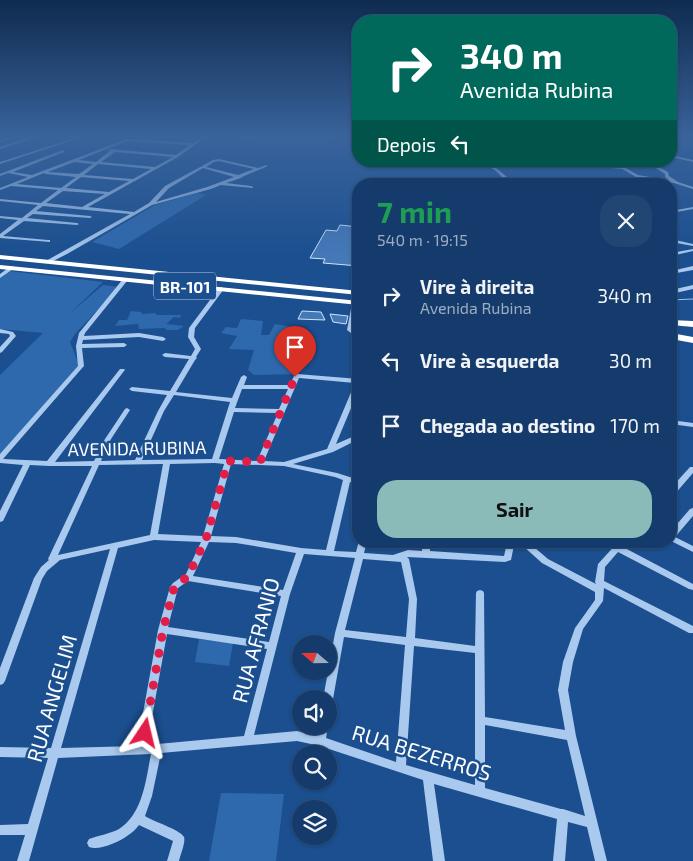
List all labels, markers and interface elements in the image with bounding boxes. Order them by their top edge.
text: 340 m [460,34,563,76]
icon: right [377,35,442,100]
text: Avenida Rubina [460,76,613,102]
icon: left [446,130,474,158]
text: Depois [377,133,436,156]
text: 7 min [377,193,452,229]
button: close [600,195,652,247]
text: 540 m · 19:15 [377,230,468,249]
road number: BR-101 [154,272,216,300]
text: Vire à direita [420,275,534,298]
icon: right [377,282,405,310]
text: 340 m [597,284,652,307]
text: Avenida Rubina [420,298,532,317]
pin [274,326,316,377]
icon: arrive [281,333,309,361]
icon: left [377,347,405,375]
text: Vire à esquerda [420,349,559,372]
text: 30 m [609,349,652,372]
icon: arrive [377,412,405,440]
text: Chegada ao destino [420,414,595,437]
text: 170 m [610,414,660,437]
street label: AVENIDA RUBINA [68,436,207,460]
button: Sair [377,480,652,538]
street label: RUA AFRANIO [226,575,284,705]
street label: RUA ANGELIM [21,632,81,764]
north arrow [292,635,338,680]
map controls [292,635,337,845]
button: sound [292,690,337,735]
position arrow [118,706,170,758]
street label: RUA BEZERROS [349,719,495,785]
button: search [292,745,337,790]
button: layers [292,800,337,845]

